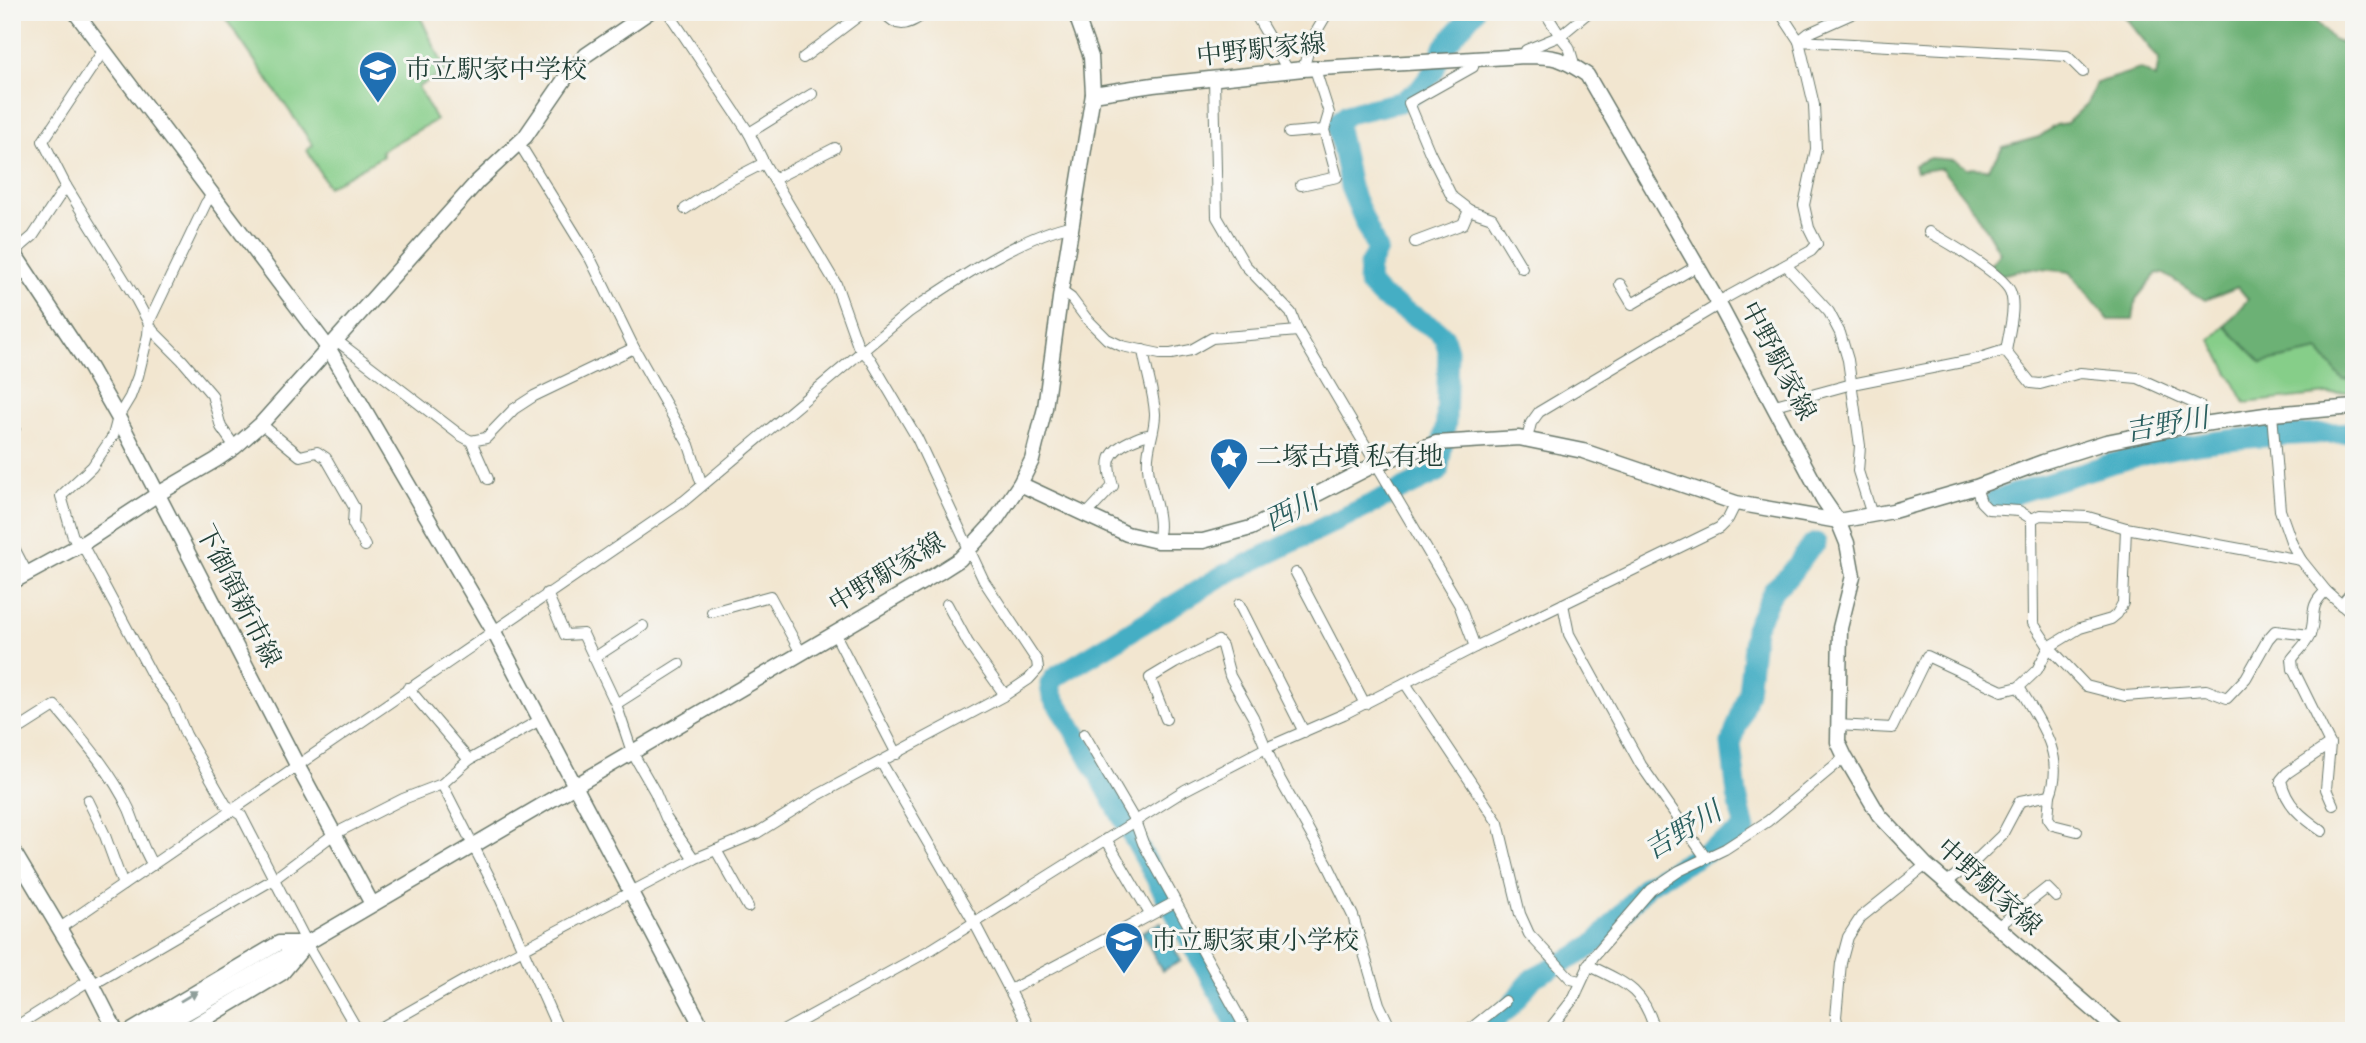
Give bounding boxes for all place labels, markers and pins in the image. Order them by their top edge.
school or university icon: 市立駅家中学校 [357,49,399,104]
place label: 市立駅家中学校 [405,54,587,86]
place icon: 二塚古墳 私有地 [1208,436,1250,491]
place label: 二塚古墳 私有地 [1256,441,1443,473]
school or university icon: 市立駅家東小学校 [1103,920,1145,975]
place label: 市立駅家東小学校 [1151,925,1359,957]

